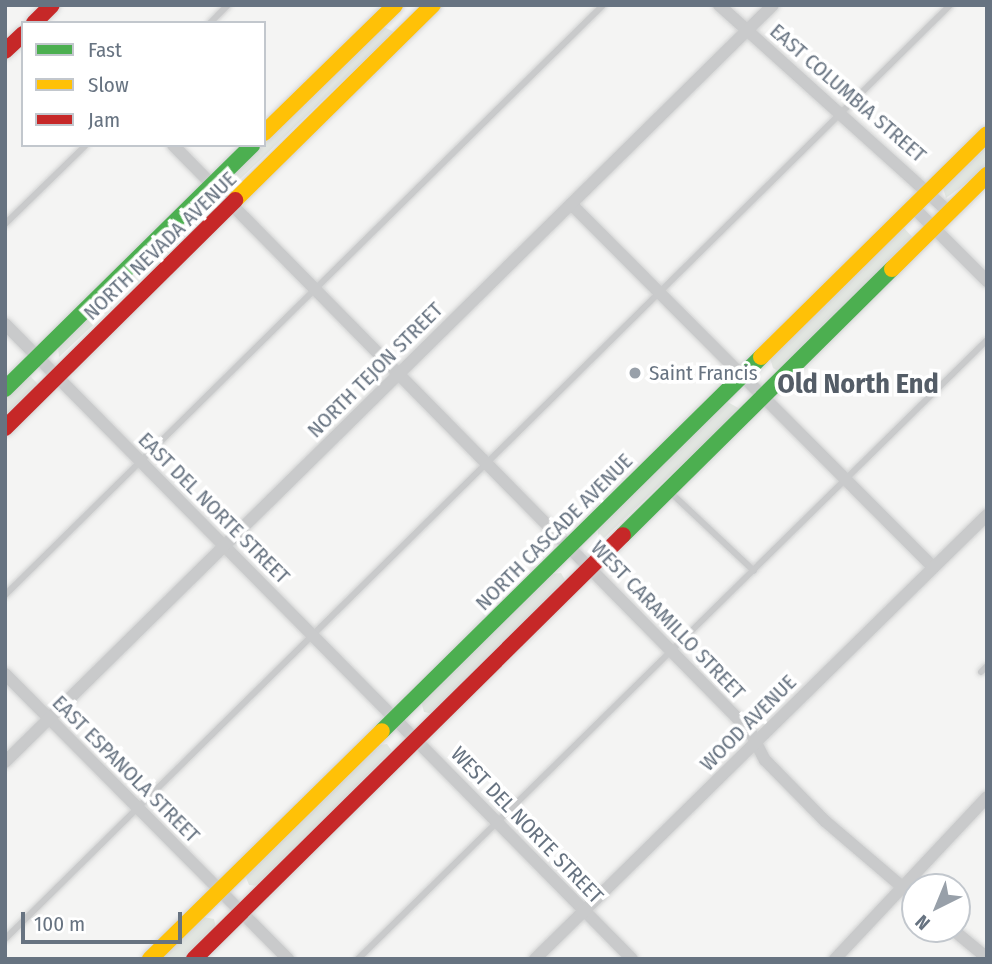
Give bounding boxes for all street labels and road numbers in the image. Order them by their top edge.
street label: EAST COLUMBIA STREET [765,18,931,168]
street label: NORTH NEVADA AVENUE [78,167,242,325]
street label: NORTH TEJON STREET [302,297,448,443]
street label: EAST DEL NORTE STREET [133,427,295,589]
street label: NORTH CASCADE AVENUE [470,448,638,616]
street label: WEST CARAMILLO STREET [586,535,750,705]
street label: WOOD AVENUE [695,670,801,776]
street label: EAST ESPANOLA STREET [47,690,205,848]
street label: WEST DEL NORTE STREET [446,741,608,909]

